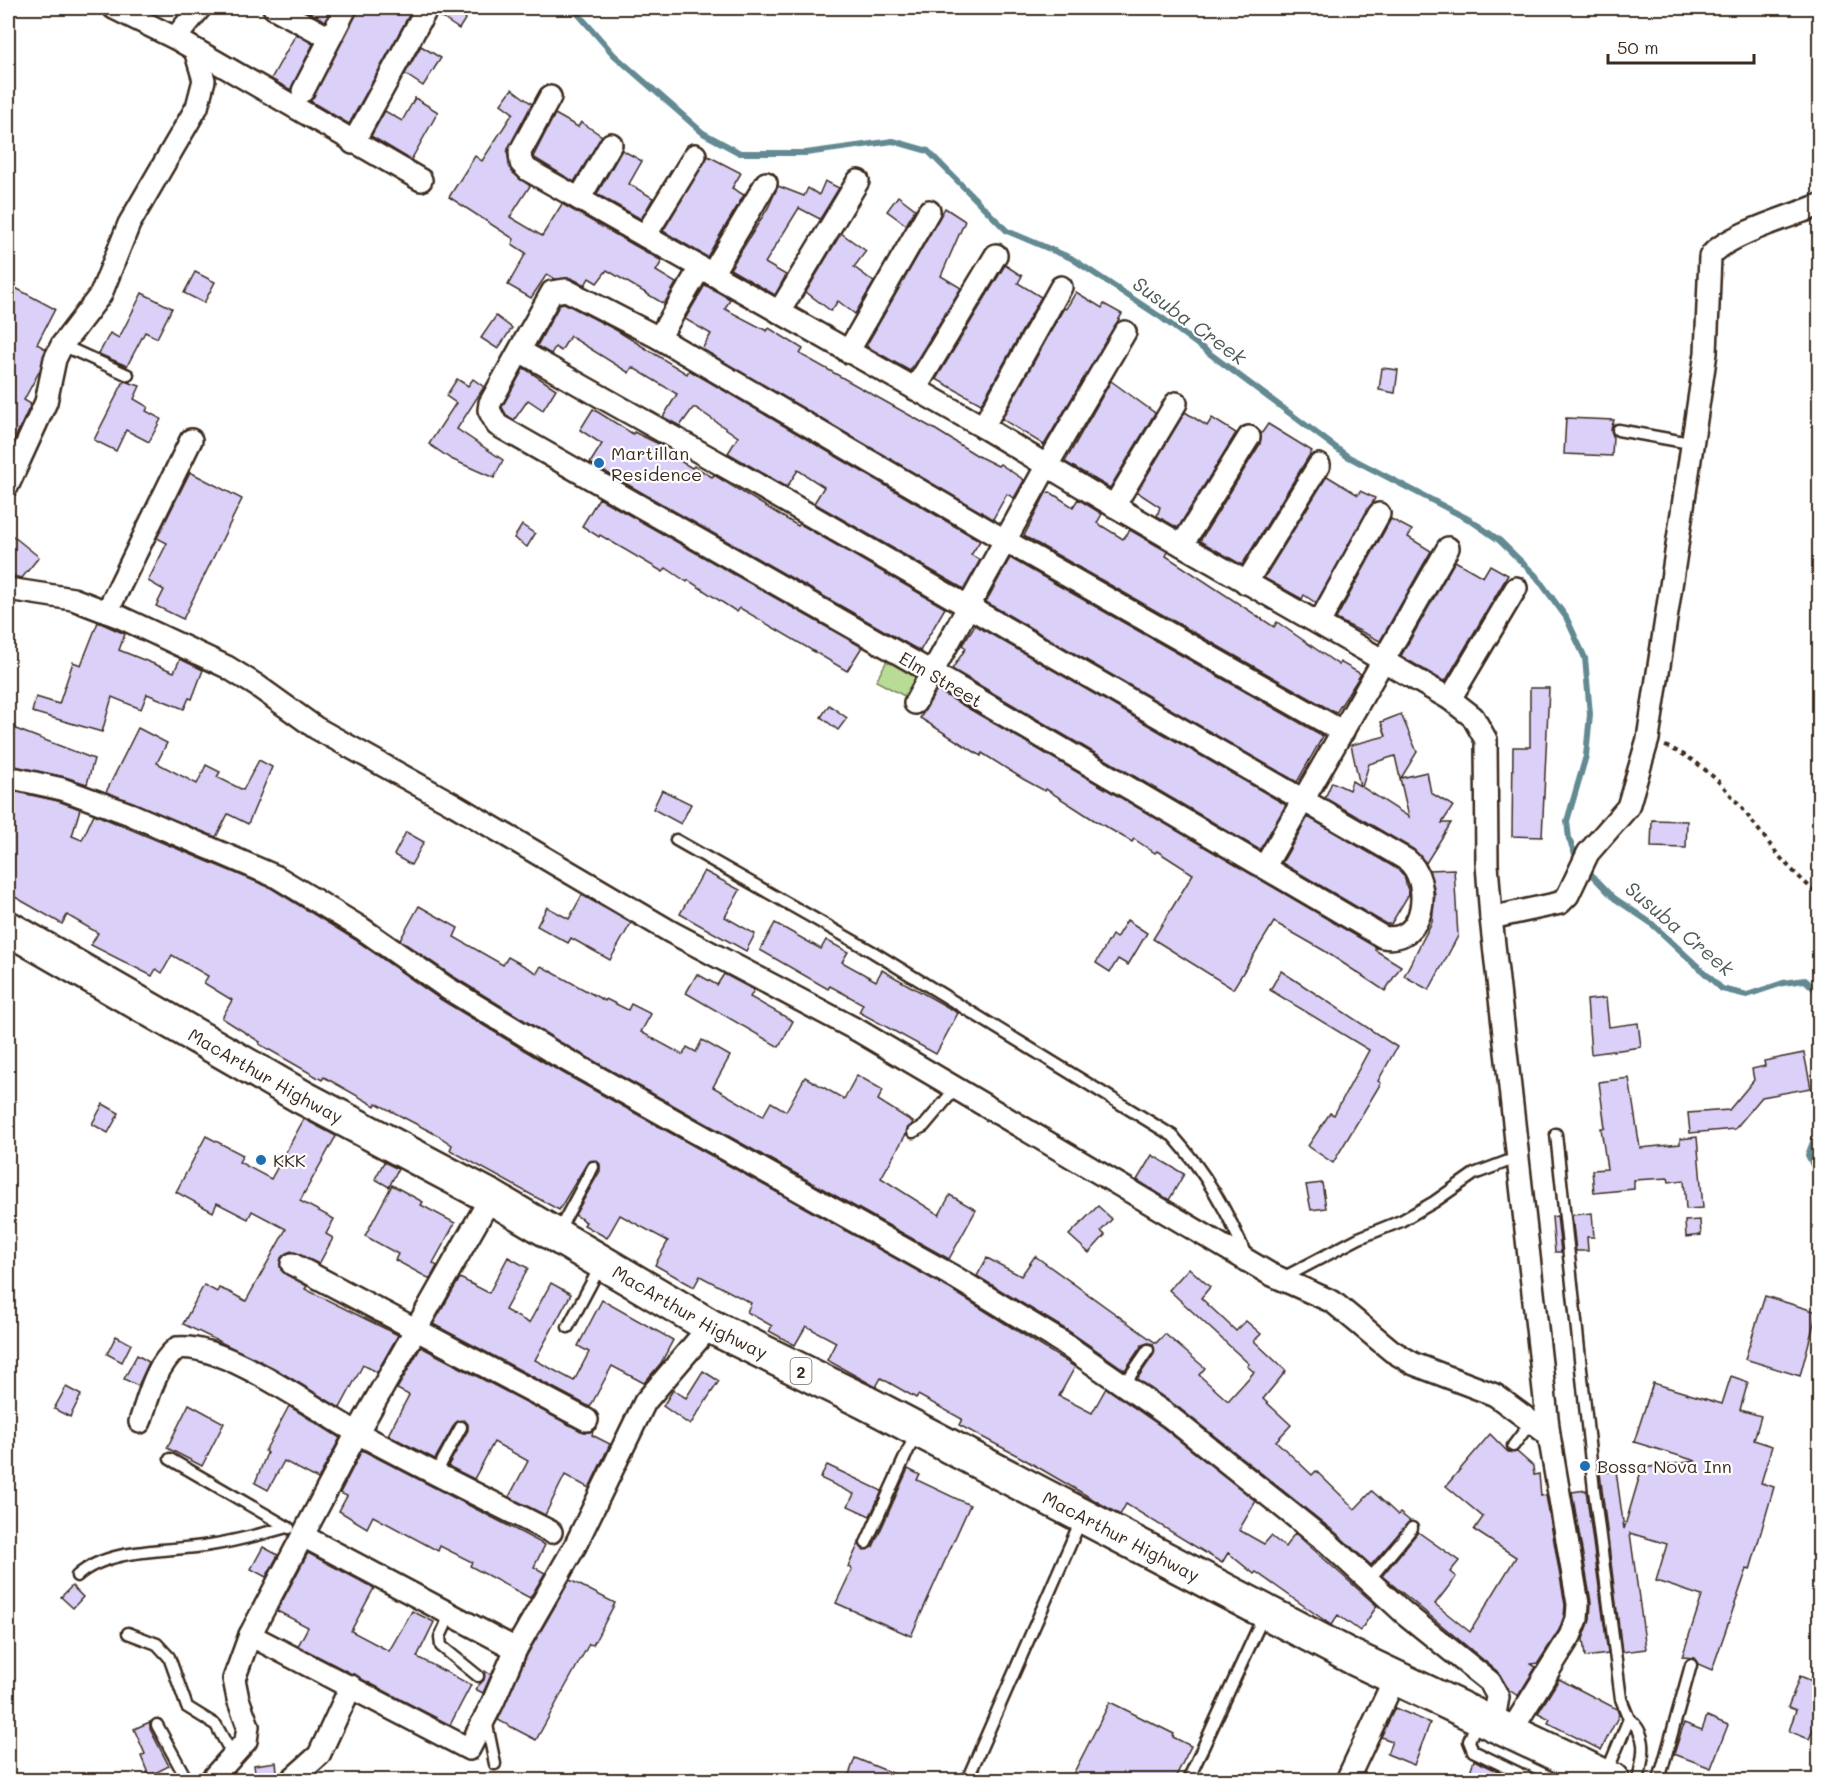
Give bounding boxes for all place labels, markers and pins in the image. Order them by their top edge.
place label: Martillan Residence [611,441,702,486]
marker: Martillan Residence [592,456,606,470]
place label: KKK [273,1148,306,1172]
marker: KKK [254,1153,268,1167]
place label: Bossa Nova Inn [1597,1454,1732,1478]
marker: Bossa Nova Inn [1578,1459,1592,1473]

